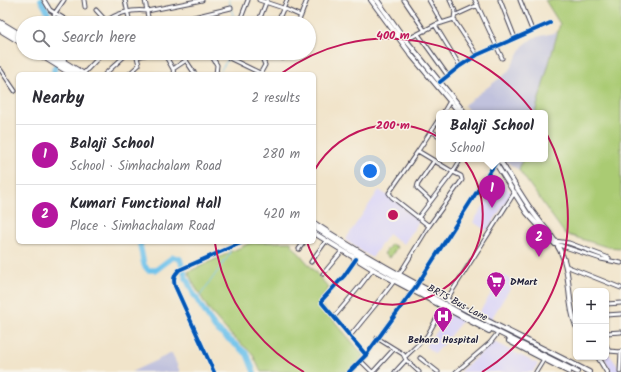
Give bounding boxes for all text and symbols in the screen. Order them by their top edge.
search box [16,16,316,60]
text: Search here [62,26,136,50]
text: 400 m [376,26,410,45]
icon: search [30,27,52,49]
text: Nearby [32,85,84,112]
text: 2 results [252,88,300,109]
popup [436,110,548,162]
text: Balaji School [450,114,534,138]
text: 200 m [376,116,410,135]
text: Balaji School [70,132,154,156]
text: School [450,138,485,159]
text: 1 [43,144,47,165]
text: 280 m [263,144,300,165]
text: School · Simhachalam Road [70,156,221,177]
your location [360,161,380,181]
pin: 1 [479,175,505,208]
text: Kumari Functional Hall [70,192,221,216]
text: 2 [41,204,49,225]
text: 420 m [263,204,300,225]
centre of rings [386,208,400,222]
text: Place · Simhachalam Road [70,216,215,237]
pin: 2 [526,224,552,257]
supermarket icon: DMart [485,270,507,298]
place label: DMart [510,274,538,290]
street label: BRTS Bus Lane [424,280,491,326]
map controls [573,288,609,360]
button: + [573,288,609,324]
hospital icon: Behara Hospital [432,305,454,333]
button: − [573,324,609,360]
place label: Behara Hospital [408,332,479,348]

